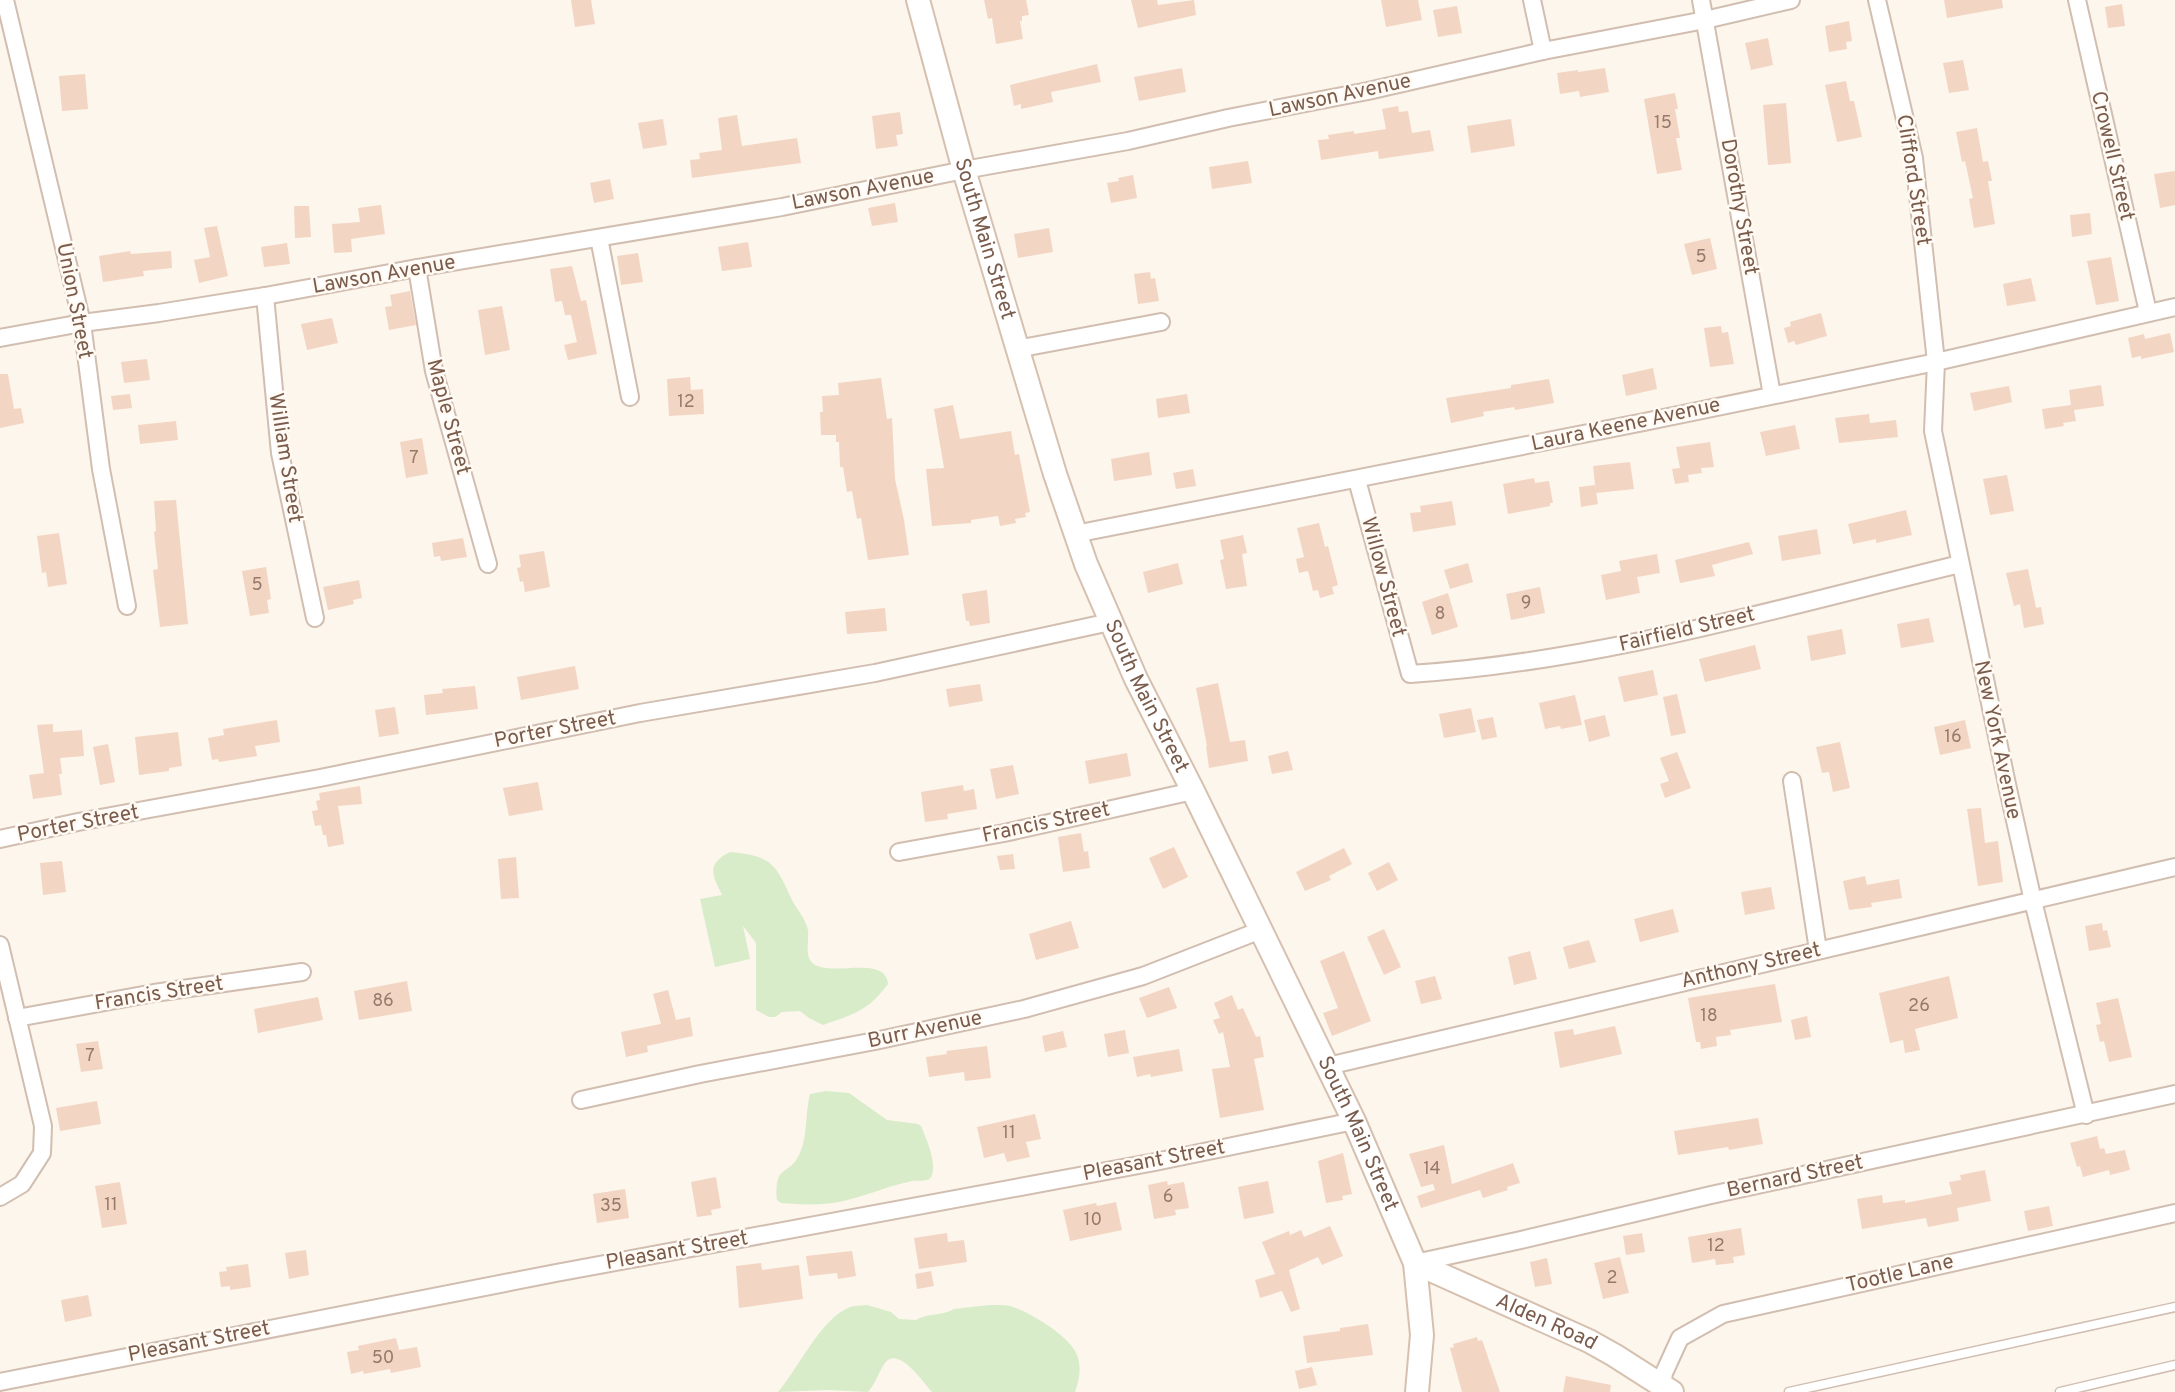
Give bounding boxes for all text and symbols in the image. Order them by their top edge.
street label: Lawson Avenue [1266,68,1414,124]
street label: Crowell Street [2084,88,2140,224]
house number: 15 [1654,112,1672,135]
street label: Clifford Street [1889,113,1937,247]
street label: Dorothy Street [1714,137,1764,277]
street label: South Main Street [948,155,1022,323]
street label: Lawson Avenue [789,163,937,217]
street label: Union Street [50,241,98,361]
house number: 5 [1695,246,1707,269]
street label: Lawson Avenue [310,249,458,301]
street label: Maple Street [420,356,476,478]
street label: William Street [261,391,309,525]
house number: 12 [677,391,695,414]
street label: Laura Keene Avenue [1529,392,1723,458]
house number: 7 [409,447,419,470]
street label: Willow Street [1354,514,1412,640]
house number: 5 [251,574,263,597]
house number: 9 [1521,592,1531,615]
street label: Fairfield Street [1616,601,1758,659]
house number: 8 [1435,603,1446,626]
street label: South Main Street [1098,615,1195,777]
street label: New York Avenue [1967,658,2027,822]
street label: Porter Street [492,705,618,755]
house number: 16 [1944,726,1962,749]
street label: Francis Street [980,796,1112,850]
street label: Porter Street [15,799,141,849]
street label: Anthony Street [1678,937,1824,995]
street label: Francis Street [93,971,225,1017]
house number: 86 [372,990,394,1013]
house number: 26 [1908,995,1930,1018]
street label: Burr Avenue [865,1005,985,1055]
house number: 18 [1700,1005,1718,1028]
house number: 7 [85,1045,95,1068]
street label: South Main Street [1311,1052,1405,1215]
house number: 11 [1002,1122,1016,1145]
street label: Pleasant Street [1081,1134,1227,1188]
street label: Bernard Street [1724,1149,1866,1205]
house number: 14 [1423,1158,1441,1181]
house number: 6 [1163,1186,1173,1209]
house number: 11 [104,1194,118,1217]
house number: 35 [600,1195,622,1218]
house number: 10 [1084,1209,1102,1232]
street label: Pleasant Street [604,1225,750,1277]
house number: 12 [1707,1235,1725,1258]
street label: Tootle Lane [1844,1249,1956,1299]
house number: 2 [1606,1267,1618,1290]
street label: Alden Road [1491,1287,1602,1356]
street label: Pleasant Street [126,1315,272,1369]
house number: 50 [372,1347,394,1370]

